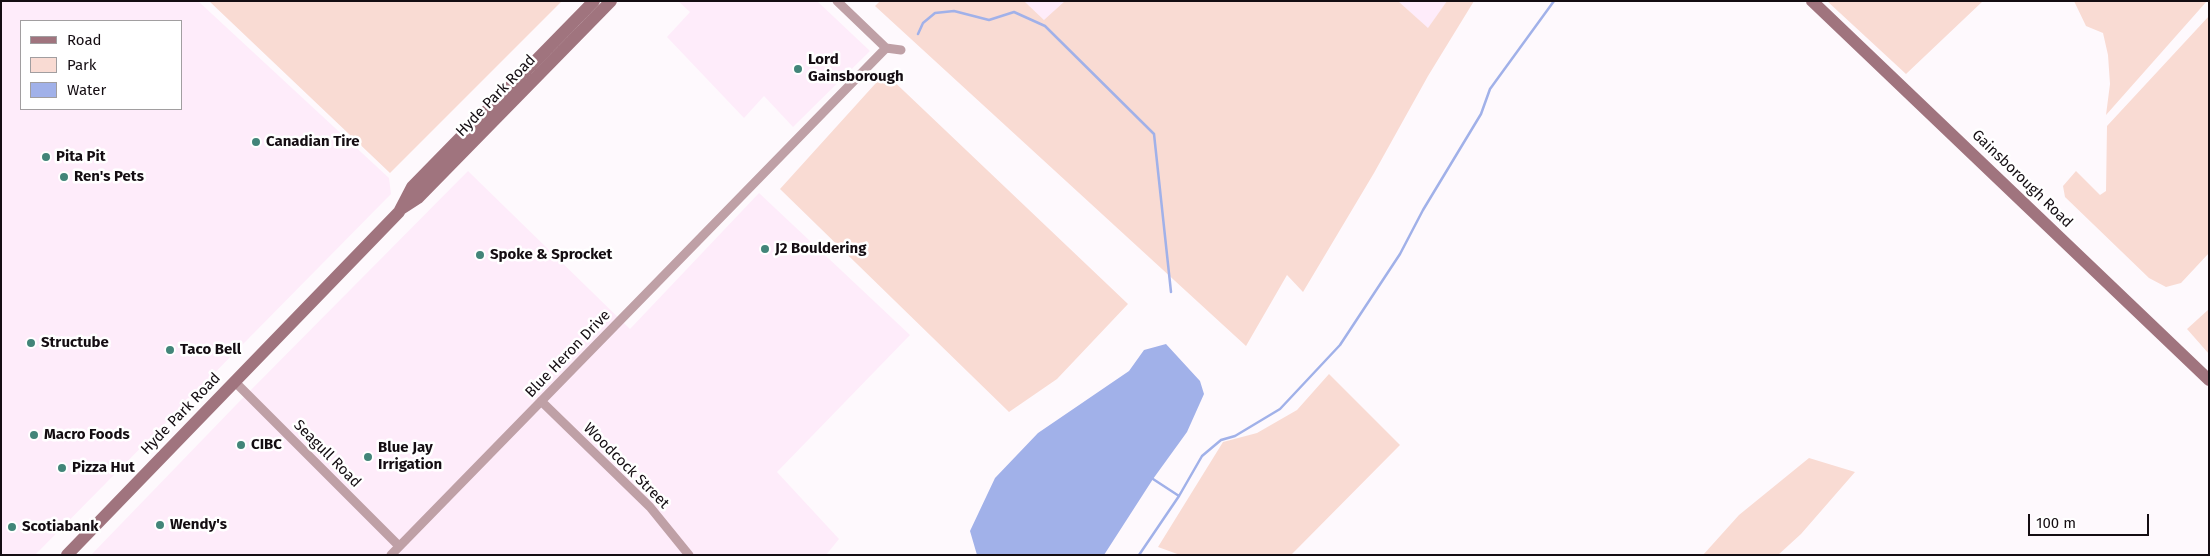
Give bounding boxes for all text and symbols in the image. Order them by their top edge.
legend [20,20,182,110]
text: Road [67,31,102,49]
street label: Hyde Park Road [452,51,540,141]
place label: Lord Gainsborough [808,51,904,86]
text: Park [67,56,97,74]
marker: Lord Gainsborough [792,63,804,75]
text: Water [67,81,106,99]
street label: Gainsborough Road [1968,126,2076,232]
place label: Canadian Tire [266,133,359,151]
marker: Canadian Tire [250,136,262,148]
place label: Pita Pit [56,148,106,166]
marker: Pita Pit [40,151,52,163]
place label: Ren's Pets [74,168,144,186]
marker: Ren's Pets [58,171,70,183]
place label: J2 Bouldering [775,240,866,258]
marker: J2 Bouldering [759,243,771,255]
place label: Spoke & Sprocket [490,246,612,264]
marker: Spoke & Sprocket [474,249,486,261]
street label: Blue Heron Drive [522,306,614,402]
place label: Structube [41,334,109,352]
marker: Structube [25,337,37,349]
place label: Taco Bell [180,341,241,359]
marker: Taco Bell [164,344,176,356]
street label: Hyde Park Road [137,369,225,459]
street label: Seagull Road [290,417,364,491]
street label: Woodcock Street [579,419,673,513]
place label: Macro Foods [44,426,130,444]
marker: Macro Foods [28,429,40,441]
place label: CIBC [251,436,282,454]
marker: CIBC [235,439,247,451]
place label: Blue Jay Irrigation [378,439,442,474]
marker: Blue Jay Irrigation [362,451,374,463]
place label: Pizza Hut [72,459,135,477]
marker: Pizza Hut [56,462,68,474]
scale bar [2030,504,2151,536]
text: 100 m [2036,514,2076,532]
place label: Wendy's [170,516,227,534]
place label: Scotiabank [22,518,98,536]
marker: Wendy's [154,519,166,531]
marker: Scotiabank [6,521,18,533]

